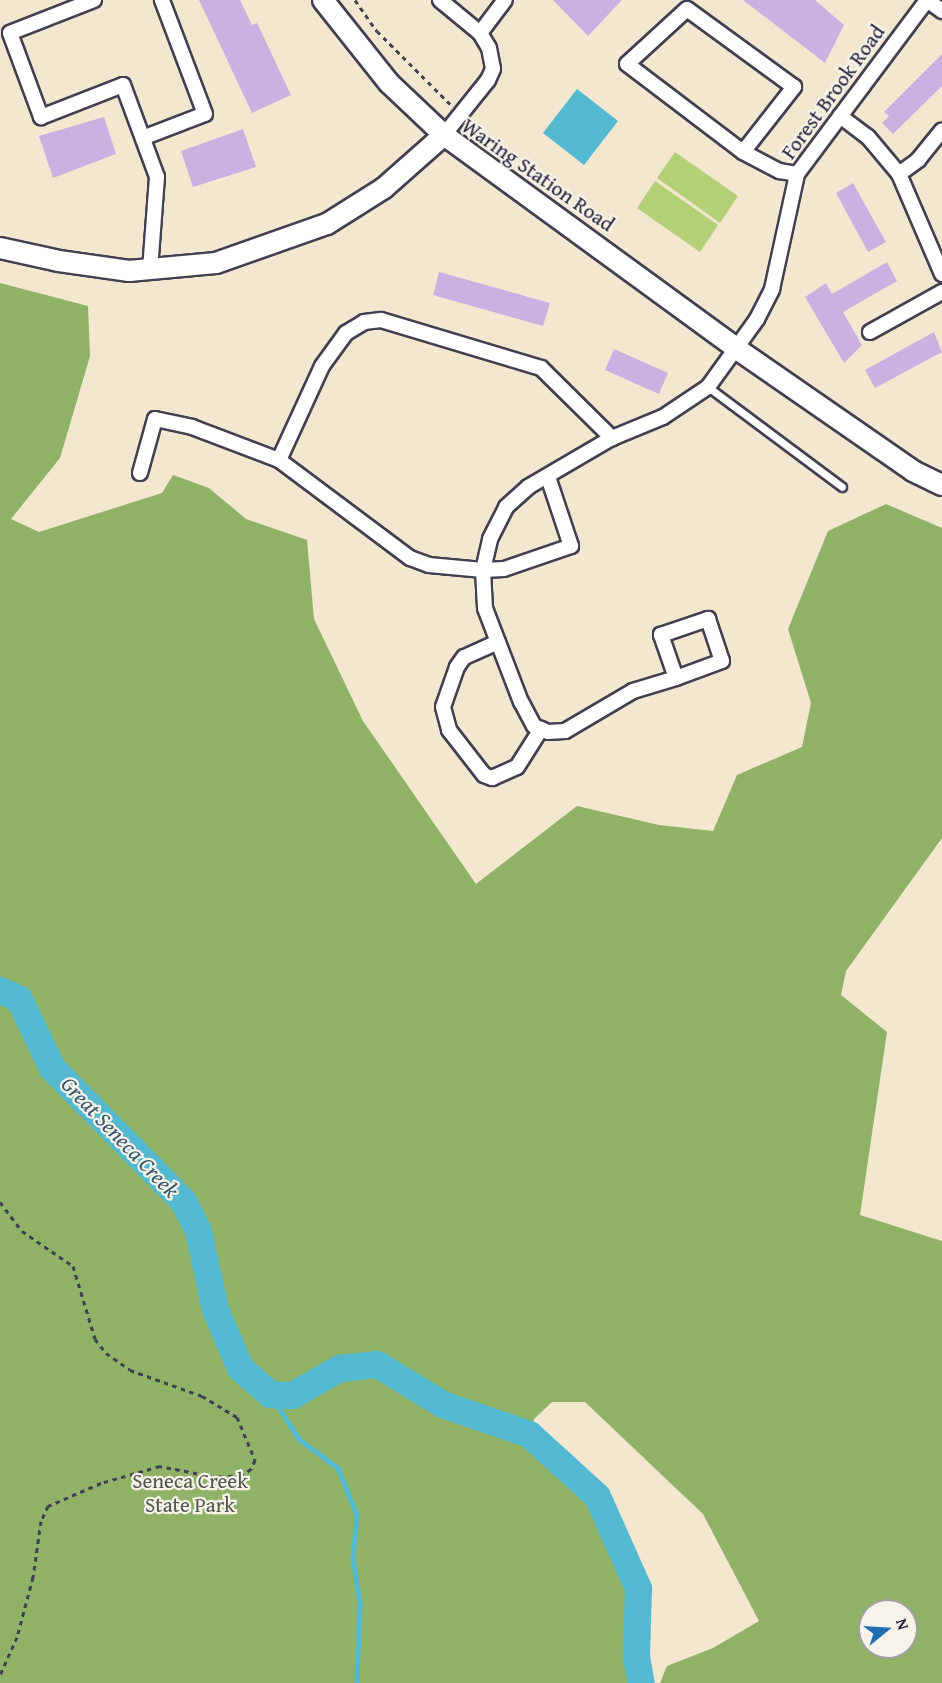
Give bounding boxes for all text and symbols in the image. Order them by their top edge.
street label: Forest Brook Road [776,20,890,164]
street label: Waring Station Road [457,113,619,237]
water label: Great Seneca Creek [56,1071,184,1203]
park label: Seneca Creek State Park [132,1468,248,1518]
north arrow [858,1599,918,1659]
text: N [890,1615,916,1633]

